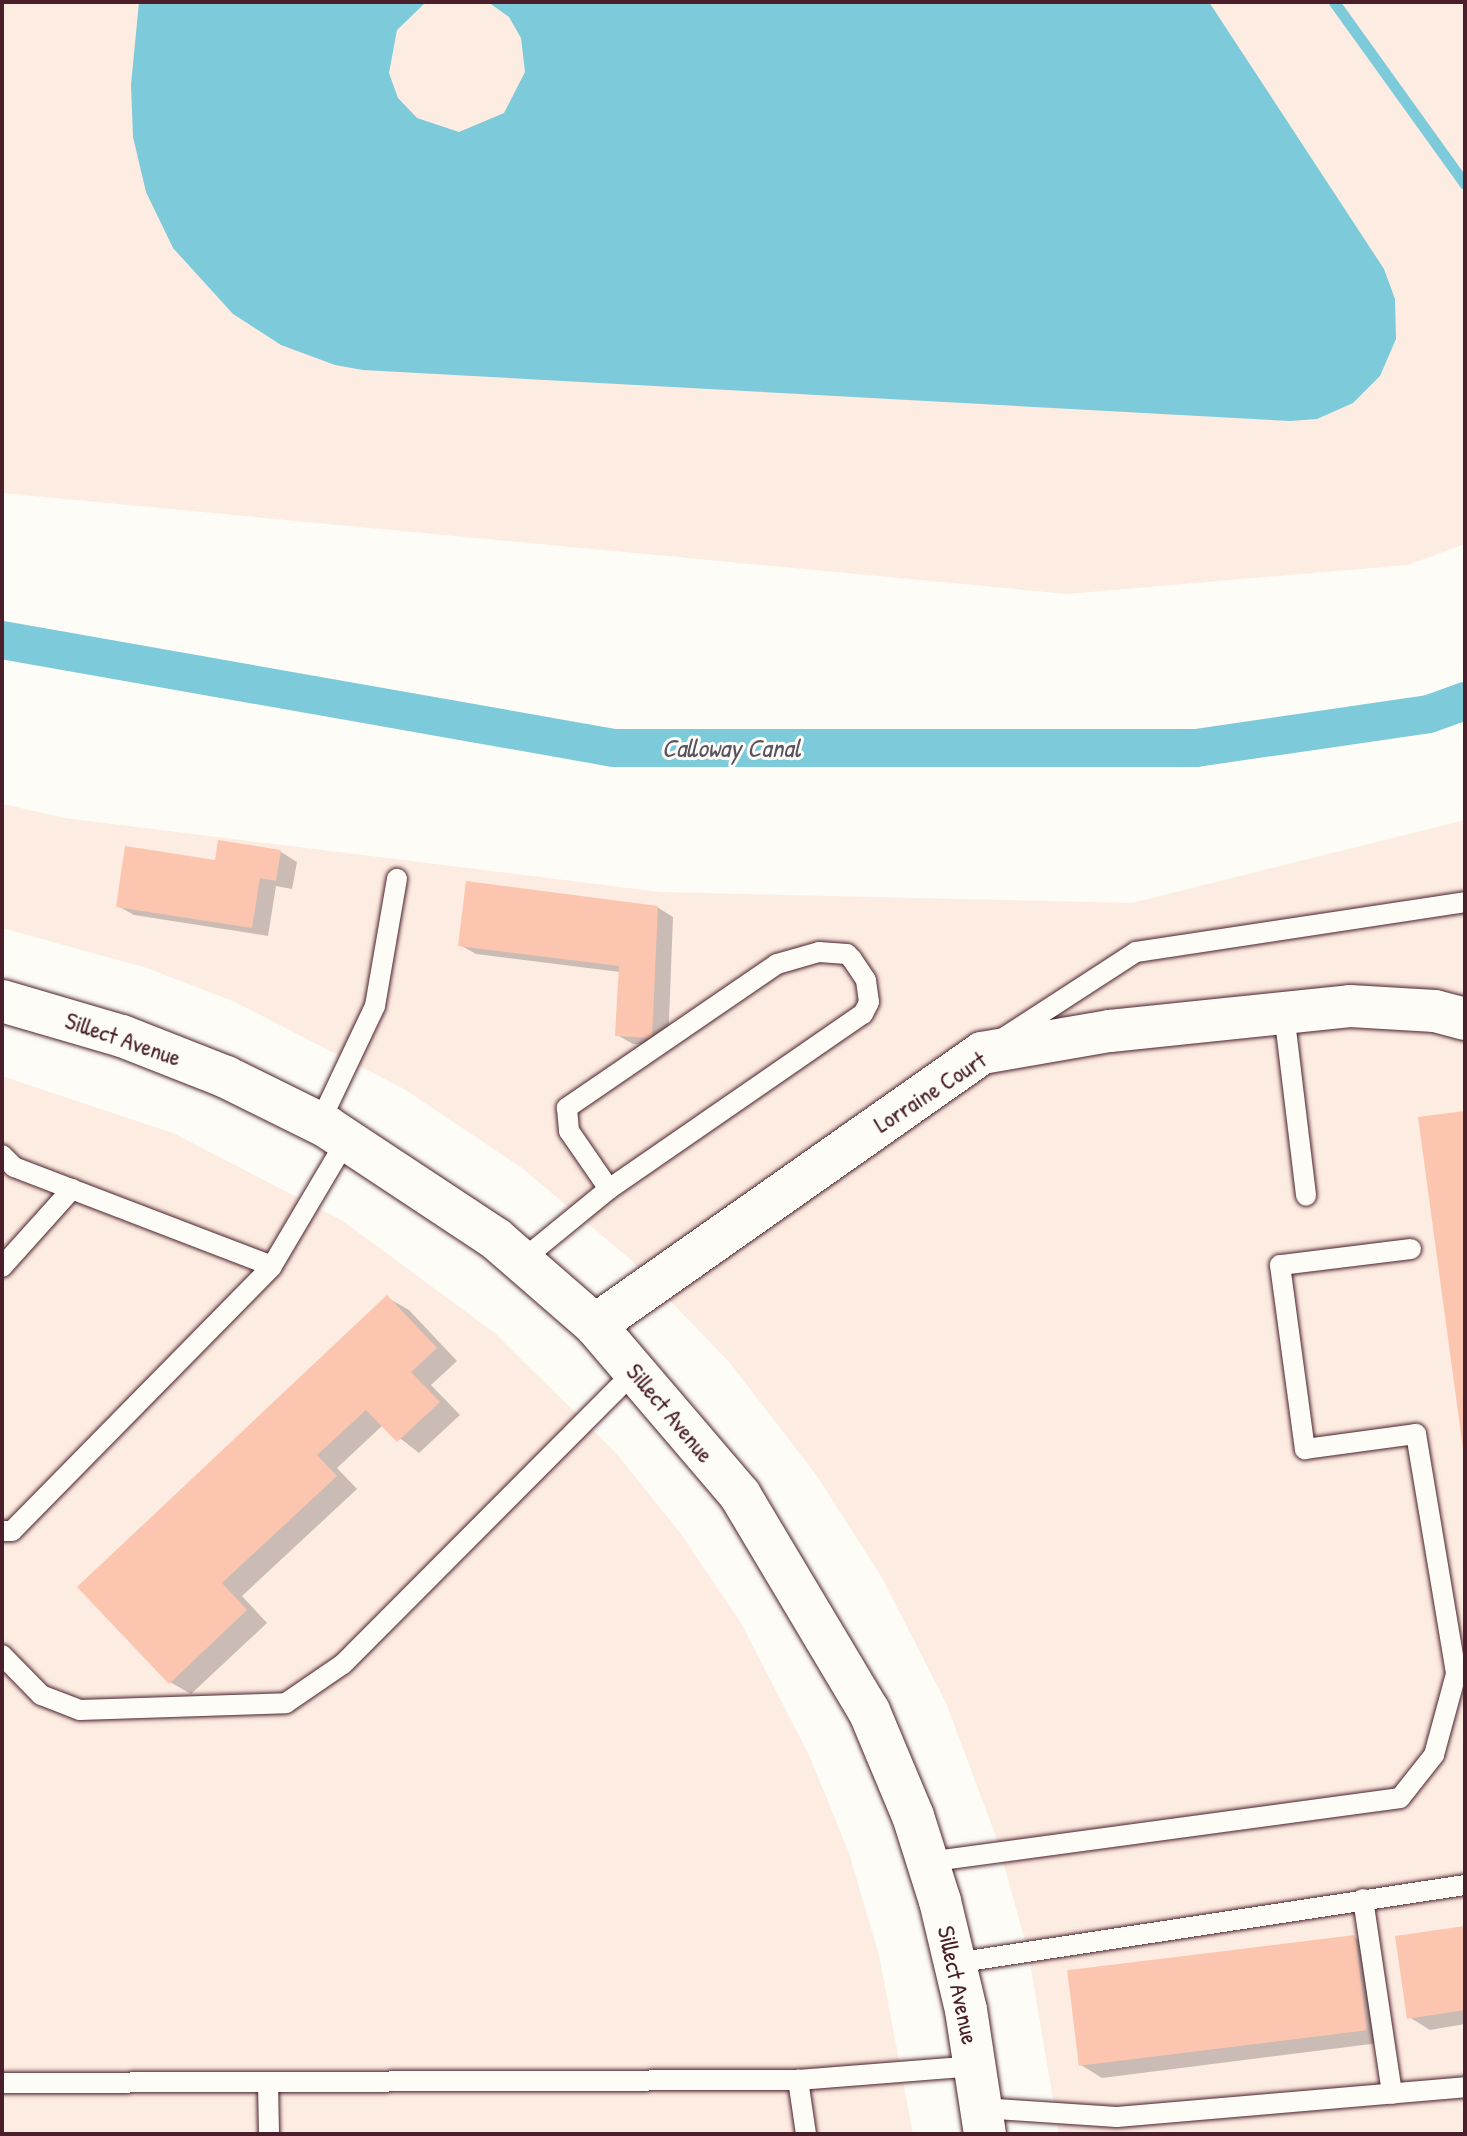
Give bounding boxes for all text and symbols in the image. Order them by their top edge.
water label: Calloway Canal [662,732,800,764]
street label: Sillect Avenue [61,1006,185,1072]
street label: Lorraine Court [869,1045,991,1139]
street label: Sillect Avenue [620,1358,720,1468]
street label: Sillect Avenue [931,1923,985,2047]

